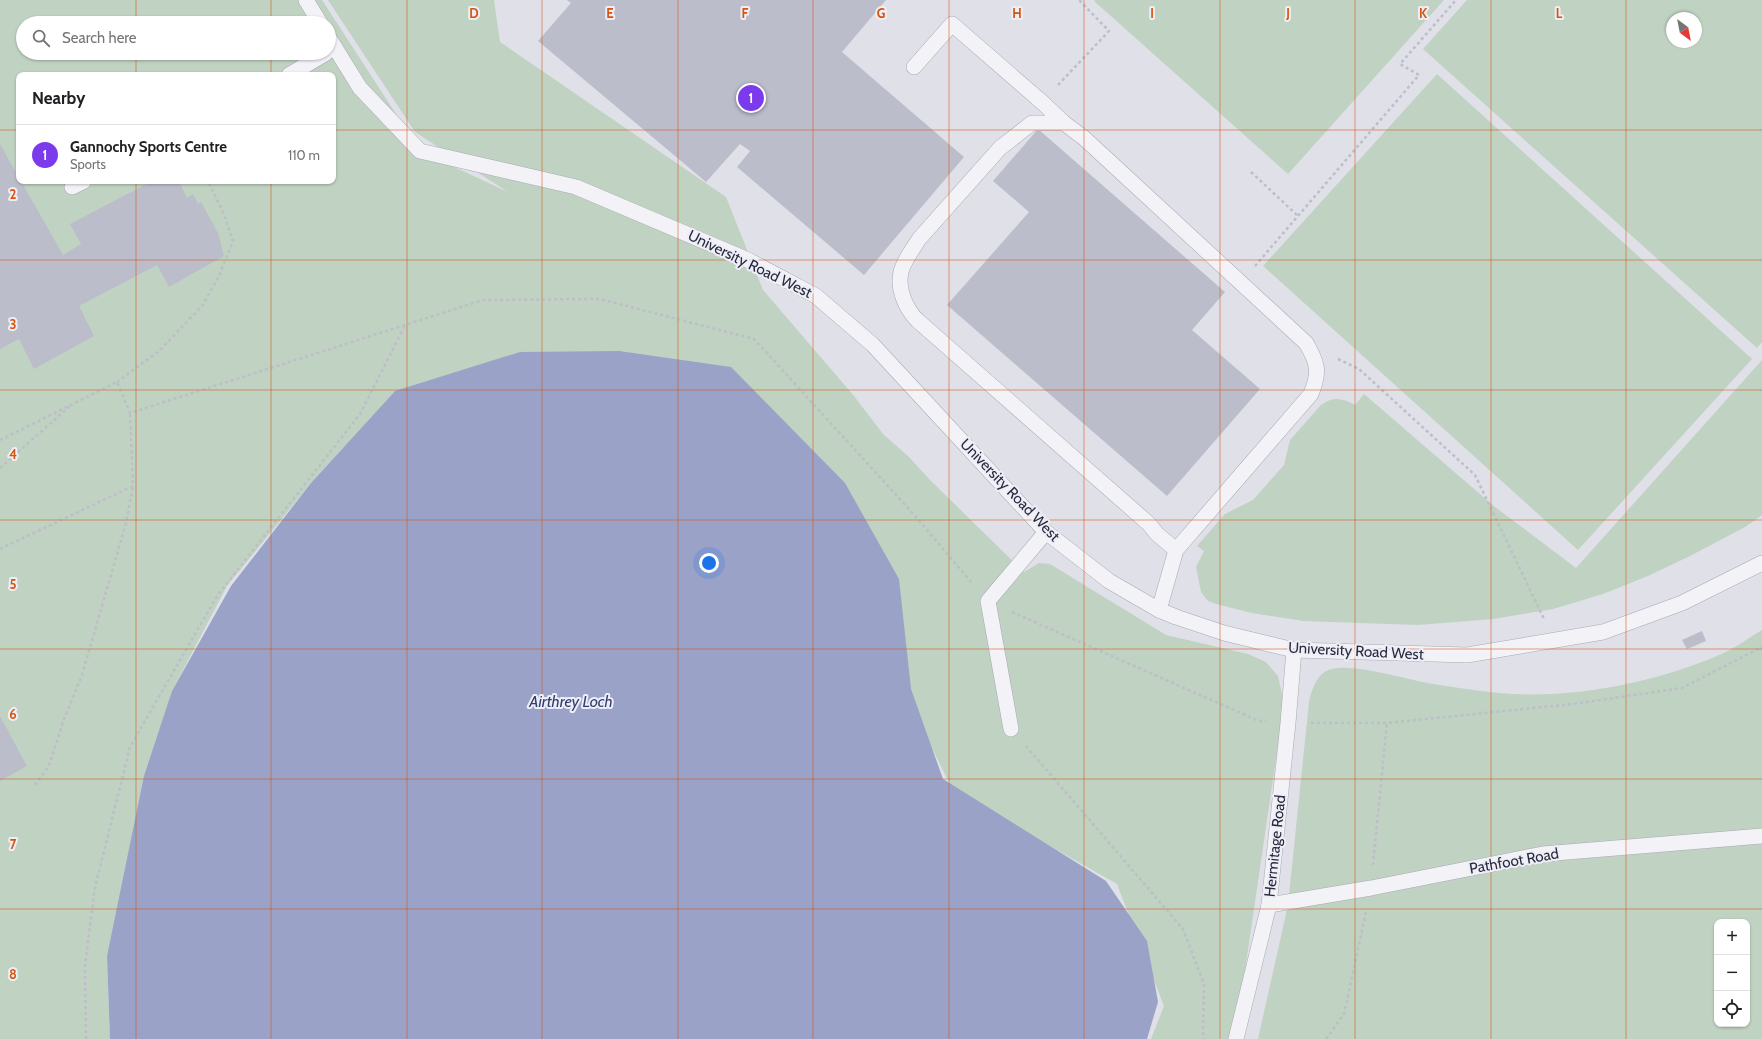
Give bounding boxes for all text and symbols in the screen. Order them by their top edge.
text: D [469,5,479,21]
text: E [606,5,614,21]
text: F [742,5,749,21]
text: G [877,5,886,21]
text: H [1012,5,1022,21]
text: I [1150,5,1154,21]
text: J [1285,5,1290,21]
text: K [1419,5,1428,21]
text: L [1556,5,1563,21]
north arrow [1666,12,1702,48]
search box [16,16,336,60]
icon: search [30,27,52,49]
text: Search here [62,29,137,47]
pin: 1 [738,83,764,113]
text: Nearby [32,88,85,108]
text: Gannochy Sports Centre [70,138,227,156]
text: 1 [43,147,47,163]
text: 110 m [288,147,320,163]
text: Sports [70,156,106,172]
text: 2 [10,186,17,202]
street label: University Road West [685,226,815,302]
text: 3 [9,316,17,332]
street label: University Road West [956,435,1064,545]
text: 4 [9,446,17,462]
your location [699,553,719,573]
text: 5 [10,576,17,592]
street label: University Road West [1288,638,1424,664]
water label: Airthrey Loch [528,692,613,711]
text: 6 [9,706,17,722]
street label: Hermitage Road [1261,794,1289,898]
text: 7 [10,836,17,852]
street label: Pathfoot Road [1468,844,1560,878]
map controls [1714,919,1750,1027]
button: + [1714,919,1750,955]
button: − [1714,955,1750,991]
text: 8 [9,966,17,982]
button: locate [1714,991,1750,1027]

